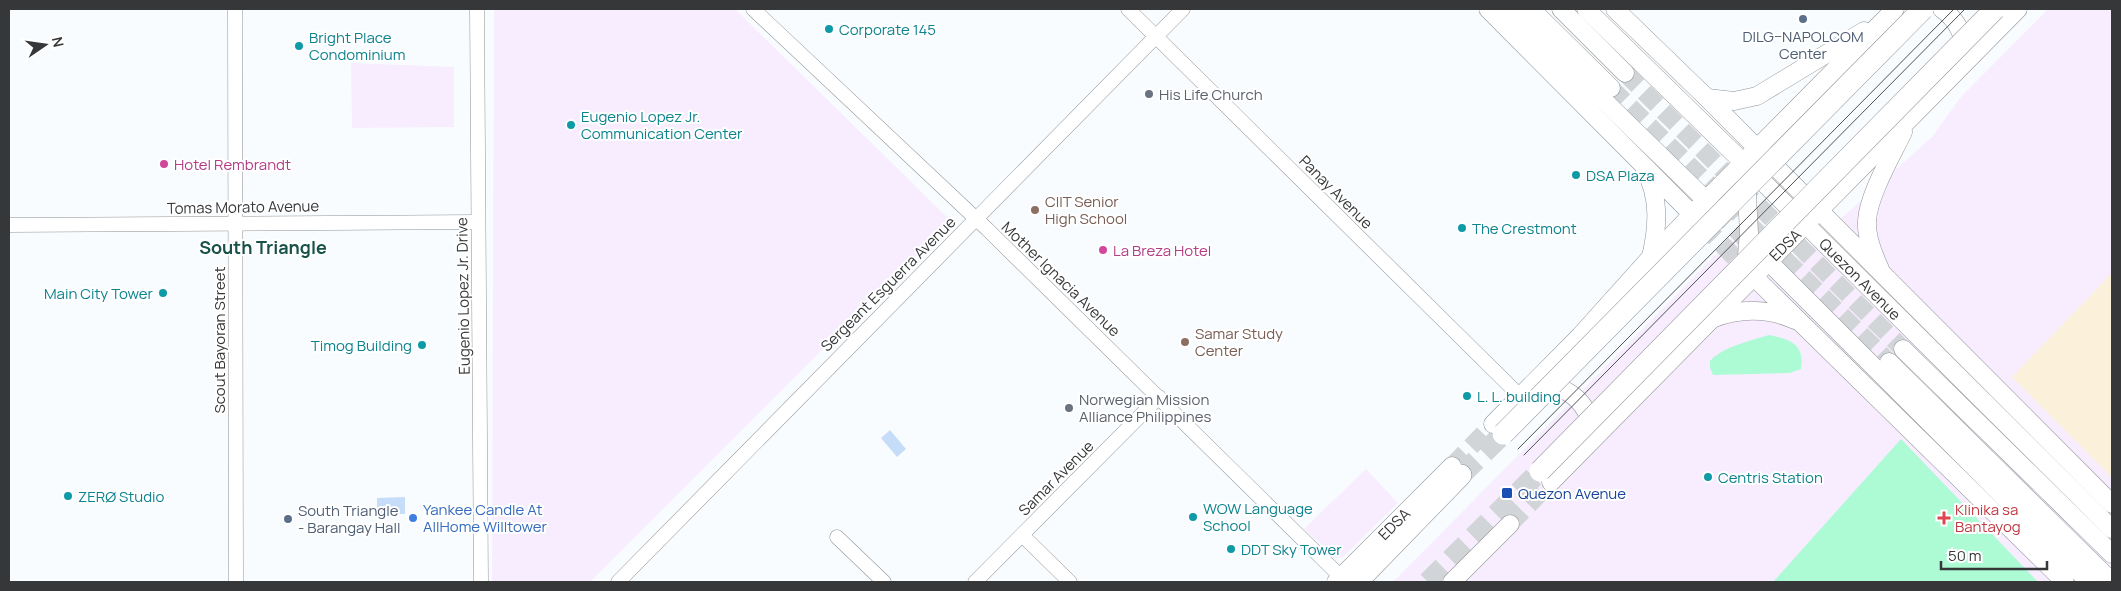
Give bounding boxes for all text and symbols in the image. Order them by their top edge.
marker: DILG–NAPOLCOM Center [1797,13,1809,25]
place label: Corporate 145 [839,19,936,40]
north arrow [20,20,70,70]
marker: Corporate 145 [823,23,835,35]
place label: DILG–NAPOLCOM Center [1742,26,1864,64]
place label: Bright Place Condominium [309,27,406,65]
text: N [48,35,69,49]
marker: Bright Place Condominium [293,40,305,52]
place label: His Life Church [1159,84,1263,105]
marker: His Life Church [1143,88,1155,100]
place label: Eugenio Lopez Jr. Communication Center [581,106,743,144]
marker: Eugenio Lopez Jr. Communication Center [565,119,577,131]
street label: Panay Avenue [1295,151,1378,234]
place label: Hotel Rembrandt [174,154,291,175]
marker: Hotel Rembrandt [158,158,170,170]
place label: DSA Plaza [1586,165,1655,186]
marker: DSA Plaza [1570,169,1582,181]
place label: CIIT Senior High School [1045,191,1127,229]
street label: Tomas Morato Avenue [167,195,320,219]
marker: CIIT Senior High School [1029,204,1041,216]
street label: Sergeant Esguerra Avenue [816,212,960,356]
street label: Eugenio Lopez Jr. Drive [451,217,475,375]
street label: Mother Ignacia Avenue [997,217,1125,341]
place label: The Crestmont [1472,218,1577,239]
marker: The Crestmont [1456,222,1468,234]
street label: EDSA [1764,224,1806,266]
street label: Quezon Avenue [1814,233,1906,325]
district label: South Triangle [199,235,327,259]
place label: La Breza Hotel [1113,240,1211,261]
marker: La Breza Hotel [1097,244,1109,256]
street label: Scout Bayoran Street [209,266,230,414]
place label: Main City Tower [44,283,154,304]
marker: Main City Tower [157,287,169,299]
place label: Samar Study Center [1195,323,1283,361]
place label: Timog Building [311,335,412,356]
marker: Samar Study Center [1179,336,1191,348]
marker: Timog Building [416,339,428,351]
place label: L. L. building [1477,386,1561,407]
place label: Norwegian Mission Alliance Philippines [1079,389,1211,427]
marker: L. L. building [1461,390,1473,402]
marker: Norwegian Mission Alliance Philippines [1063,402,1075,414]
street label: Samar Avenue [1014,436,1098,520]
place label: Centris Station [1718,467,1823,488]
marker: Centris Station [1702,471,1714,483]
place label: Quezon Avenue [1518,483,1626,504]
place label: ZERØ Studio [78,486,165,507]
marker: Quezon Avenue [1500,486,1514,500]
marker: ZERØ Studio [62,490,74,502]
place label: WOW Language School [1203,498,1313,536]
place label: Yankee Candle At AllHome Willtower [423,499,548,537]
place label: Klinika sa Bantayog [1955,499,2021,537]
place label: South Triangle - Barangay Hall [298,500,400,538]
street label: EDSA [1373,503,1415,545]
marker: WOW Language School [1187,511,1199,523]
marker: Klinika sa Bantayog [1937,511,1951,525]
marker: Yankee Candle At AllHome Willtower [407,512,419,524]
marker: South Triangle - Barangay Hall [282,513,294,525]
scale bar [1941,538,2047,570]
place label: DDT Sky Tower [1241,539,1342,560]
marker: DDT Sky Tower [1225,543,1237,555]
text: 50 m [1948,545,1982,566]

